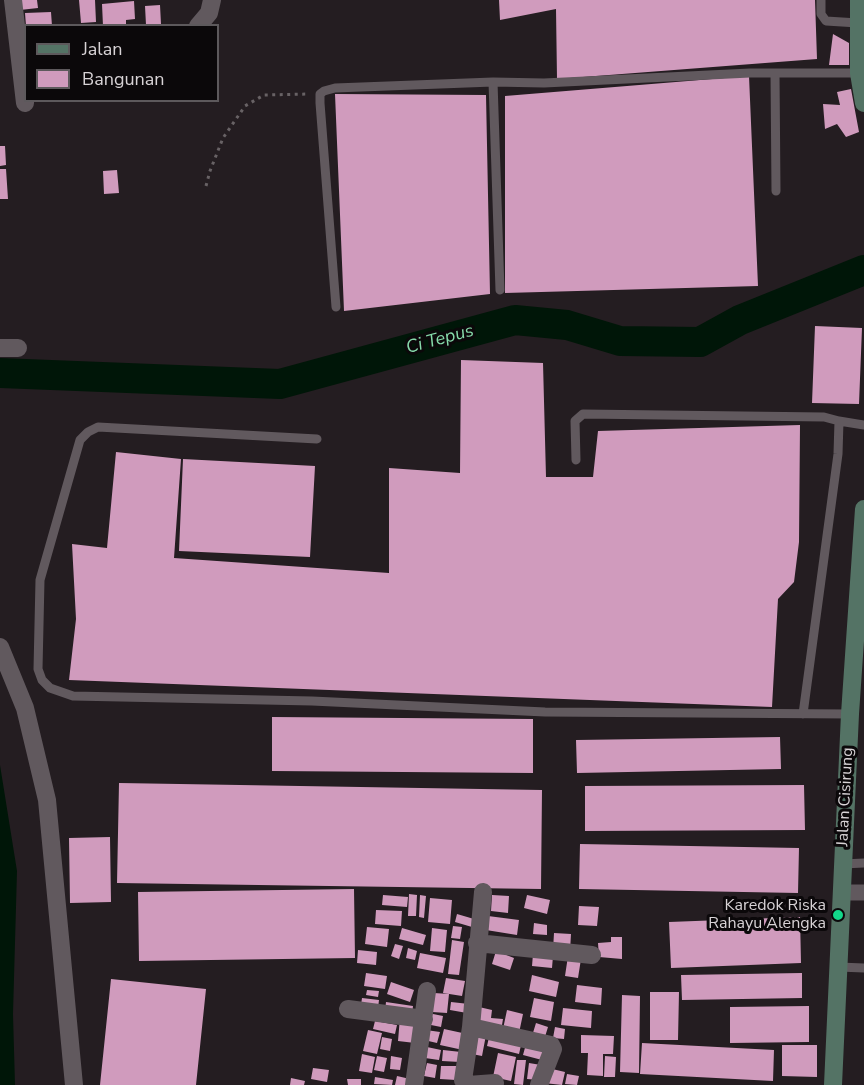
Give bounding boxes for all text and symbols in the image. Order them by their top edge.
legend [24,24,219,102]
text: Jalan [82,37,122,61]
text: Bangunan [82,67,165,91]
water label: Ci Tepus [404,321,476,359]
street label: Jalan Cisirung [834,747,858,847]
place label: Karedok Riska Rahayu Alengka [708,896,826,934]
marker: Karedok Riska Rahayu Alengka [831,908,845,922]

